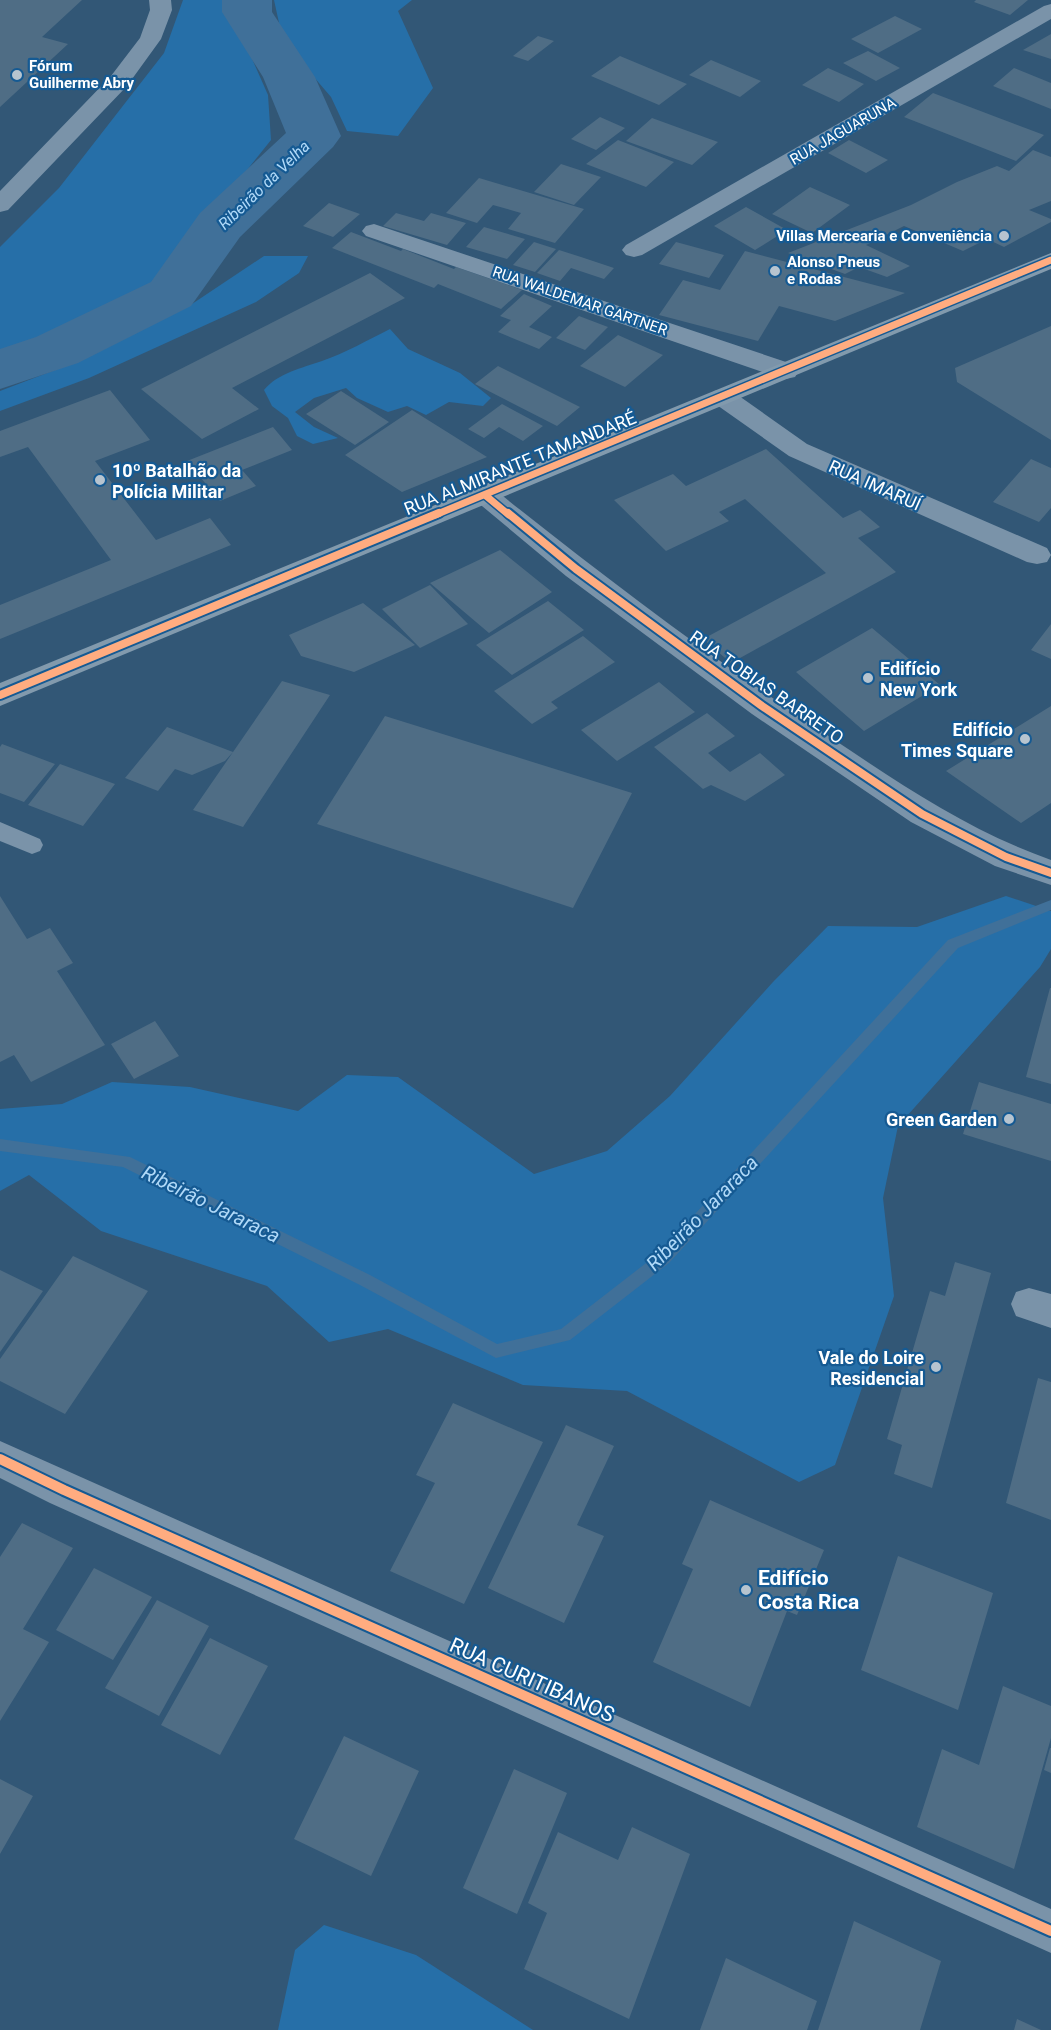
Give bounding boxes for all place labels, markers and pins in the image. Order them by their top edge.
place label: Fórum Guilherme Abry [29,57,135,92]
marker: Fórum Guilherme Abry [10,68,24,82]
place label: Villas Mercearia e Conveniência [776,227,992,245]
marker: Villas Mercearia e Conveniência [997,229,1011,243]
place label: Alonso Pneus e Rodas [787,253,880,288]
marker: Alonso Pneus e Rodas [768,264,782,278]
place label: 10º Batalhão da Polícia Militar [112,460,241,502]
marker: 10º Batalhão da Polícia Militar [93,473,107,487]
place label: Edifício New York [880,658,957,700]
marker: Edifício New York [861,671,875,685]
place label: Edifício Times Square [901,719,1013,761]
marker: Edifício Times Square [1018,732,1032,746]
place label: Green Garden [886,1109,997,1130]
marker: Green Garden [1002,1112,1016,1126]
place label: Vale do Loire Residencial [818,1347,924,1389]
marker: Vale do Loire Residencial [929,1360,943,1374]
place label: Edifício Costa Rica [758,1566,859,1614]
marker: Edifício Costa Rica [739,1583,753,1597]

